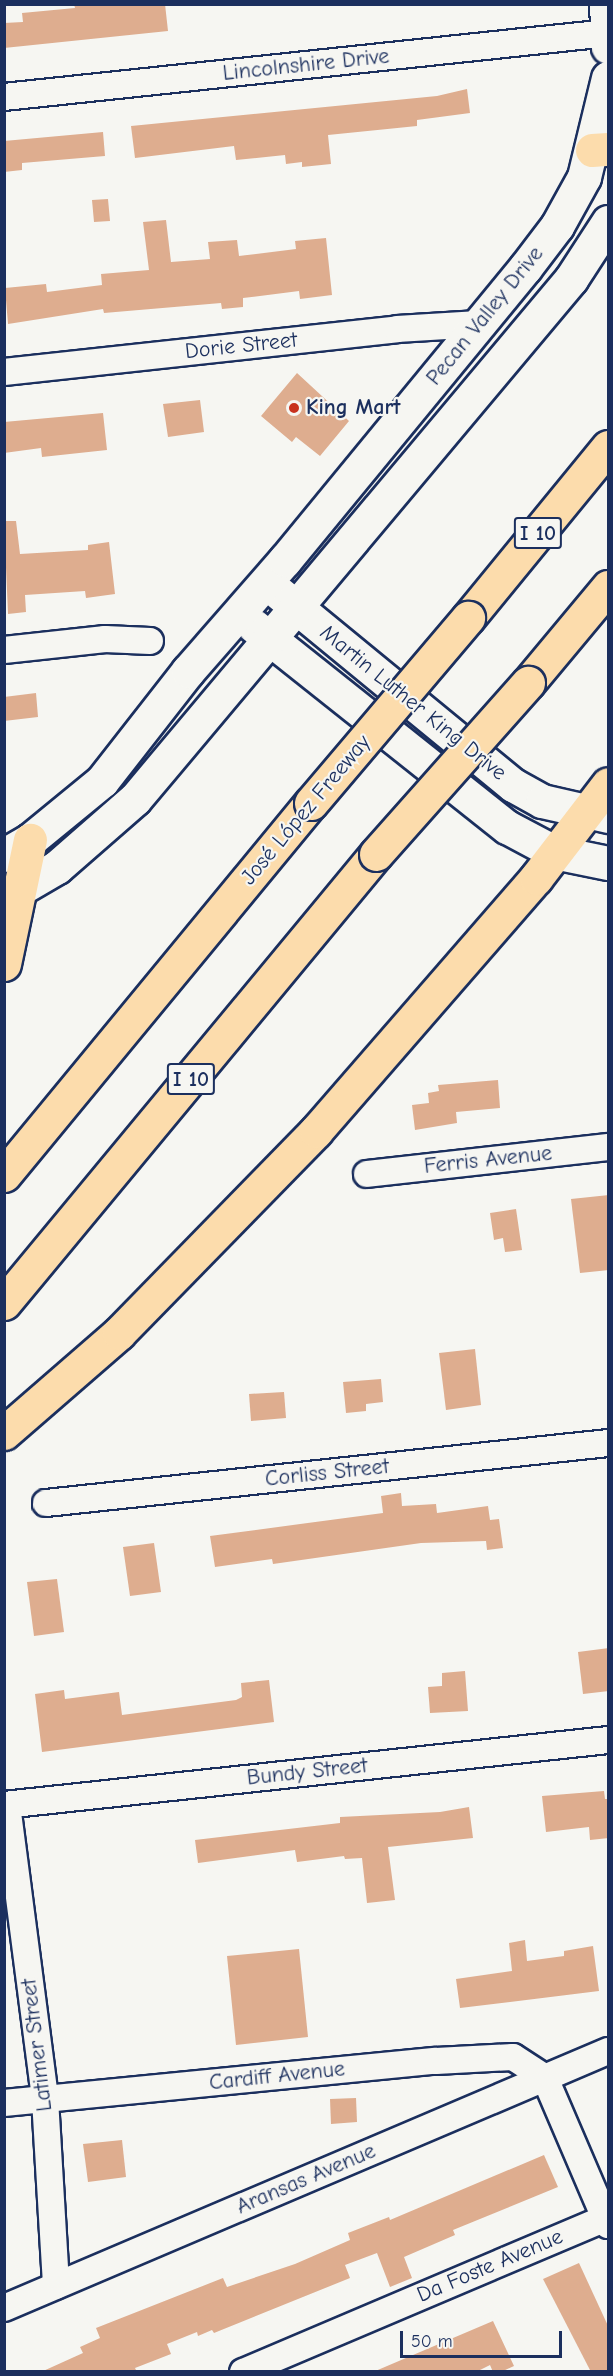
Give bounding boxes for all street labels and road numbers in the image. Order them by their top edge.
street label: Lincolnshire Drive [221,43,391,87]
street label: Pecan Valley Drive [421,241,549,391]
street label: Dorie Street [184,327,298,365]
road number: I 10 [512,515,564,551]
street label: Martin Luther King Drive [314,620,512,786]
street label: José López Freeway [236,730,376,890]
road number: I 10 [166,1061,216,1097]
street label: Ferris Avenue [423,1140,553,1180]
street label: Corliss Street [264,1453,390,1493]
street label: Bundy Street [245,1753,369,1791]
street label: Latimer Street [16,1977,58,2113]
street label: Cardiff Avenue [208,2056,346,2096]
street label: Aransas Avenue [232,2138,380,2220]
street label: Da Foste Avenue [413,2223,567,2309]

